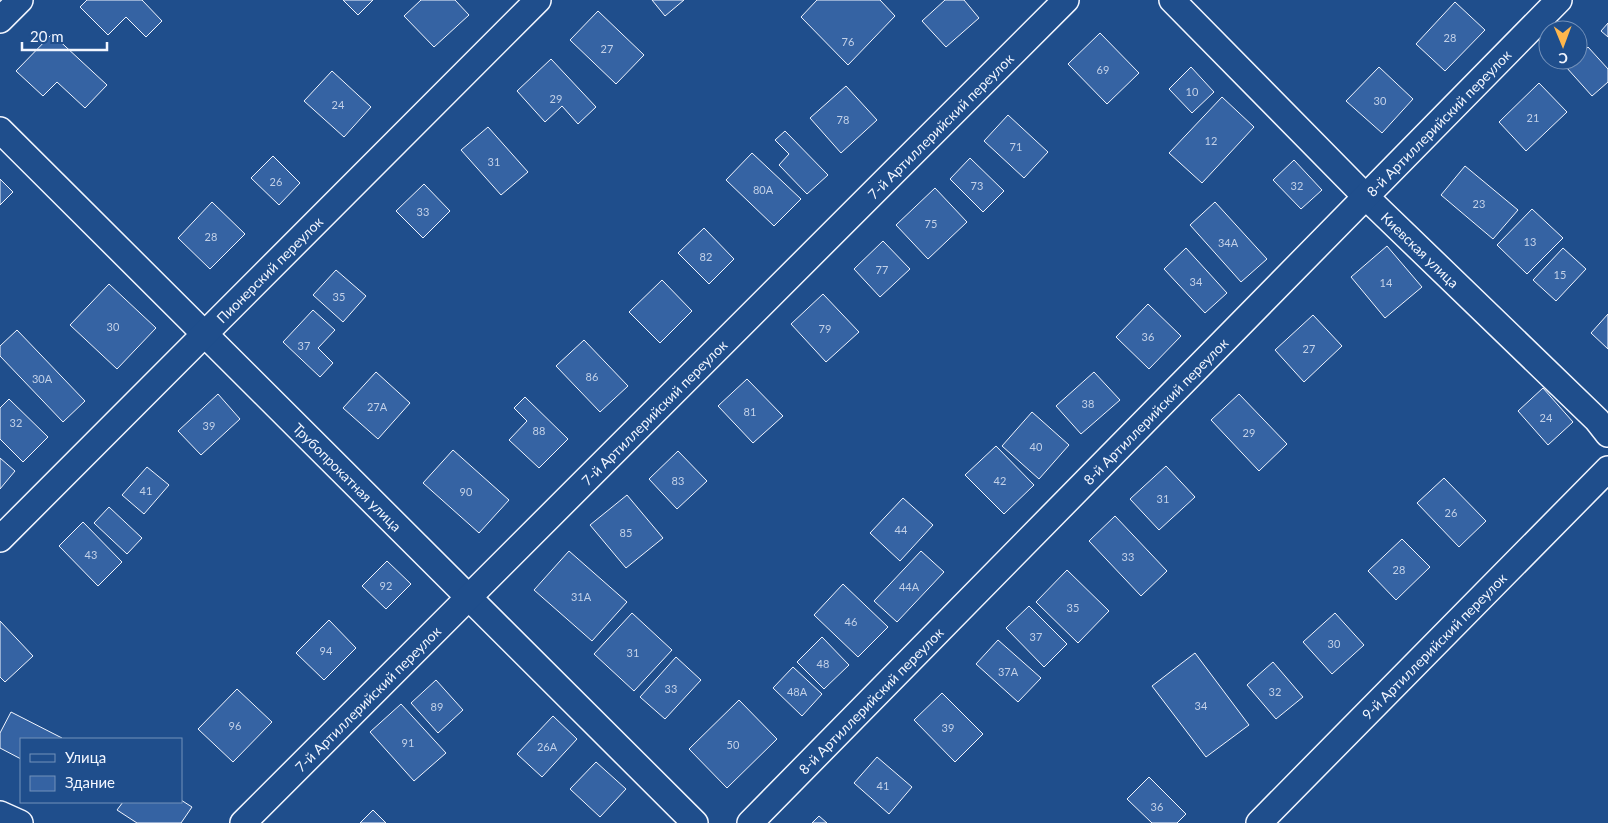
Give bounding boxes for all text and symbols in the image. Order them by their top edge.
scale bar [22,20,108,52]
north arrow [1538,20,1588,70]
text: 20 m [30,27,64,45]
house number: 28 [1444,31,1456,44]
house number: 76 [842,35,854,48]
house number: 27 [601,42,613,55]
street label: 8-й Артиллерийский переулок [1363,45,1515,200]
street label: 7-й Артиллерийский переулок [864,49,1017,202]
text: С [1558,50,1568,67]
house number: 69 [1097,63,1109,76]
house number: 10 [1186,85,1199,98]
house number: 29 [550,92,562,105]
house number: 30 [1374,94,1387,107]
house number: 24 [332,98,345,111]
house number: 21 [1527,111,1539,124]
house number: 78 [837,113,849,126]
house number: 12 [1205,134,1217,147]
house number: 71 [1010,140,1022,153]
house number: 31 [488,155,500,168]
house number: 26 [270,175,282,188]
house number: 73 [971,179,983,192]
house number: 32 [1291,179,1303,192]
house number: 80А [753,183,774,196]
house number: 23 [1473,197,1485,210]
house number: 33 [417,205,429,218]
street label: Киевская улица [1378,208,1463,291]
street label: Пионерский переулок [213,212,326,326]
house number: 75 [925,217,937,230]
house number: 28 [205,230,217,243]
house number: 13 [1524,235,1536,248]
house number: 34А [1218,236,1239,249]
house number: 82 [700,250,712,263]
house number: 77 [876,263,888,276]
house number: 15 [1554,268,1566,281]
house number: 34 [1190,275,1203,288]
house number: 14 [1380,276,1393,289]
house number: 35 [333,290,345,303]
house number: 30 [107,320,120,333]
house number: 79 [819,322,831,335]
house number: 36 [1142,330,1154,343]
street label: 8-й Артиллерийский переулок [1079,333,1232,488]
street label: 7-й Артиллерийский переулок [577,335,731,489]
house number: 37 [298,339,310,352]
house number: 27 [1303,342,1315,355]
house number: 86 [586,370,598,383]
house number: 30А [32,372,53,385]
house number: 38 [1082,397,1094,410]
house number: 27А [367,400,388,413]
house number: 81 [744,405,756,418]
house number: 24 [1540,411,1553,424]
house number: 32 [10,416,22,429]
house number: 39 [203,419,215,432]
street label: Трубопрокатная улица [290,419,405,534]
house number: 88 [533,424,545,437]
house number: 29 [1243,426,1255,439]
house number: 40 [1030,440,1043,453]
house number: 83 [672,474,684,487]
house number: 42 [994,474,1006,487]
house number: 41 [140,484,152,497]
house number: 90 [460,485,473,498]
house number: 31 [1157,492,1169,505]
house number: 26 [1445,506,1457,519]
house number: 44 [895,523,908,536]
house number: 85 [620,526,632,539]
house number: 43 [85,548,97,561]
house number: 33 [1122,550,1134,563]
house number: 28 [1393,563,1405,576]
street label: 9-й Артиллерийский переулок [1358,568,1510,723]
house number: 92 [380,579,392,592]
house number: 44А [899,580,920,593]
house number: 31А [571,590,592,603]
house number: 35 [1067,601,1079,614]
house number: 46 [845,615,857,628]
street label: 7-й Артиллерийский переулок [291,622,444,775]
street label: 8-й Артиллерийский переулок [795,623,947,777]
house number: 37 [1030,630,1042,643]
house number: 30 [1328,637,1341,650]
house number: 94 [320,644,333,657]
house number: 31 [627,646,639,659]
house number: 48 [817,657,829,670]
house number: 37А [998,665,1019,678]
house number: 33 [665,682,677,695]
house number: 48А [787,685,808,698]
house number: 32 [1269,685,1281,698]
house number: 34 [1195,699,1208,712]
house number: 89 [431,700,443,713]
house number: 96 [229,719,241,732]
house number: 39 [942,721,954,734]
house number: 91 [402,736,414,749]
legend [20,738,182,803]
house number: 50 [727,738,740,751]
house number: 26А [537,740,558,753]
text: Улица [65,748,106,766]
text: Здание [65,773,115,791]
house number: 41 [877,779,889,792]
house number: 36 [1151,800,1163,813]

